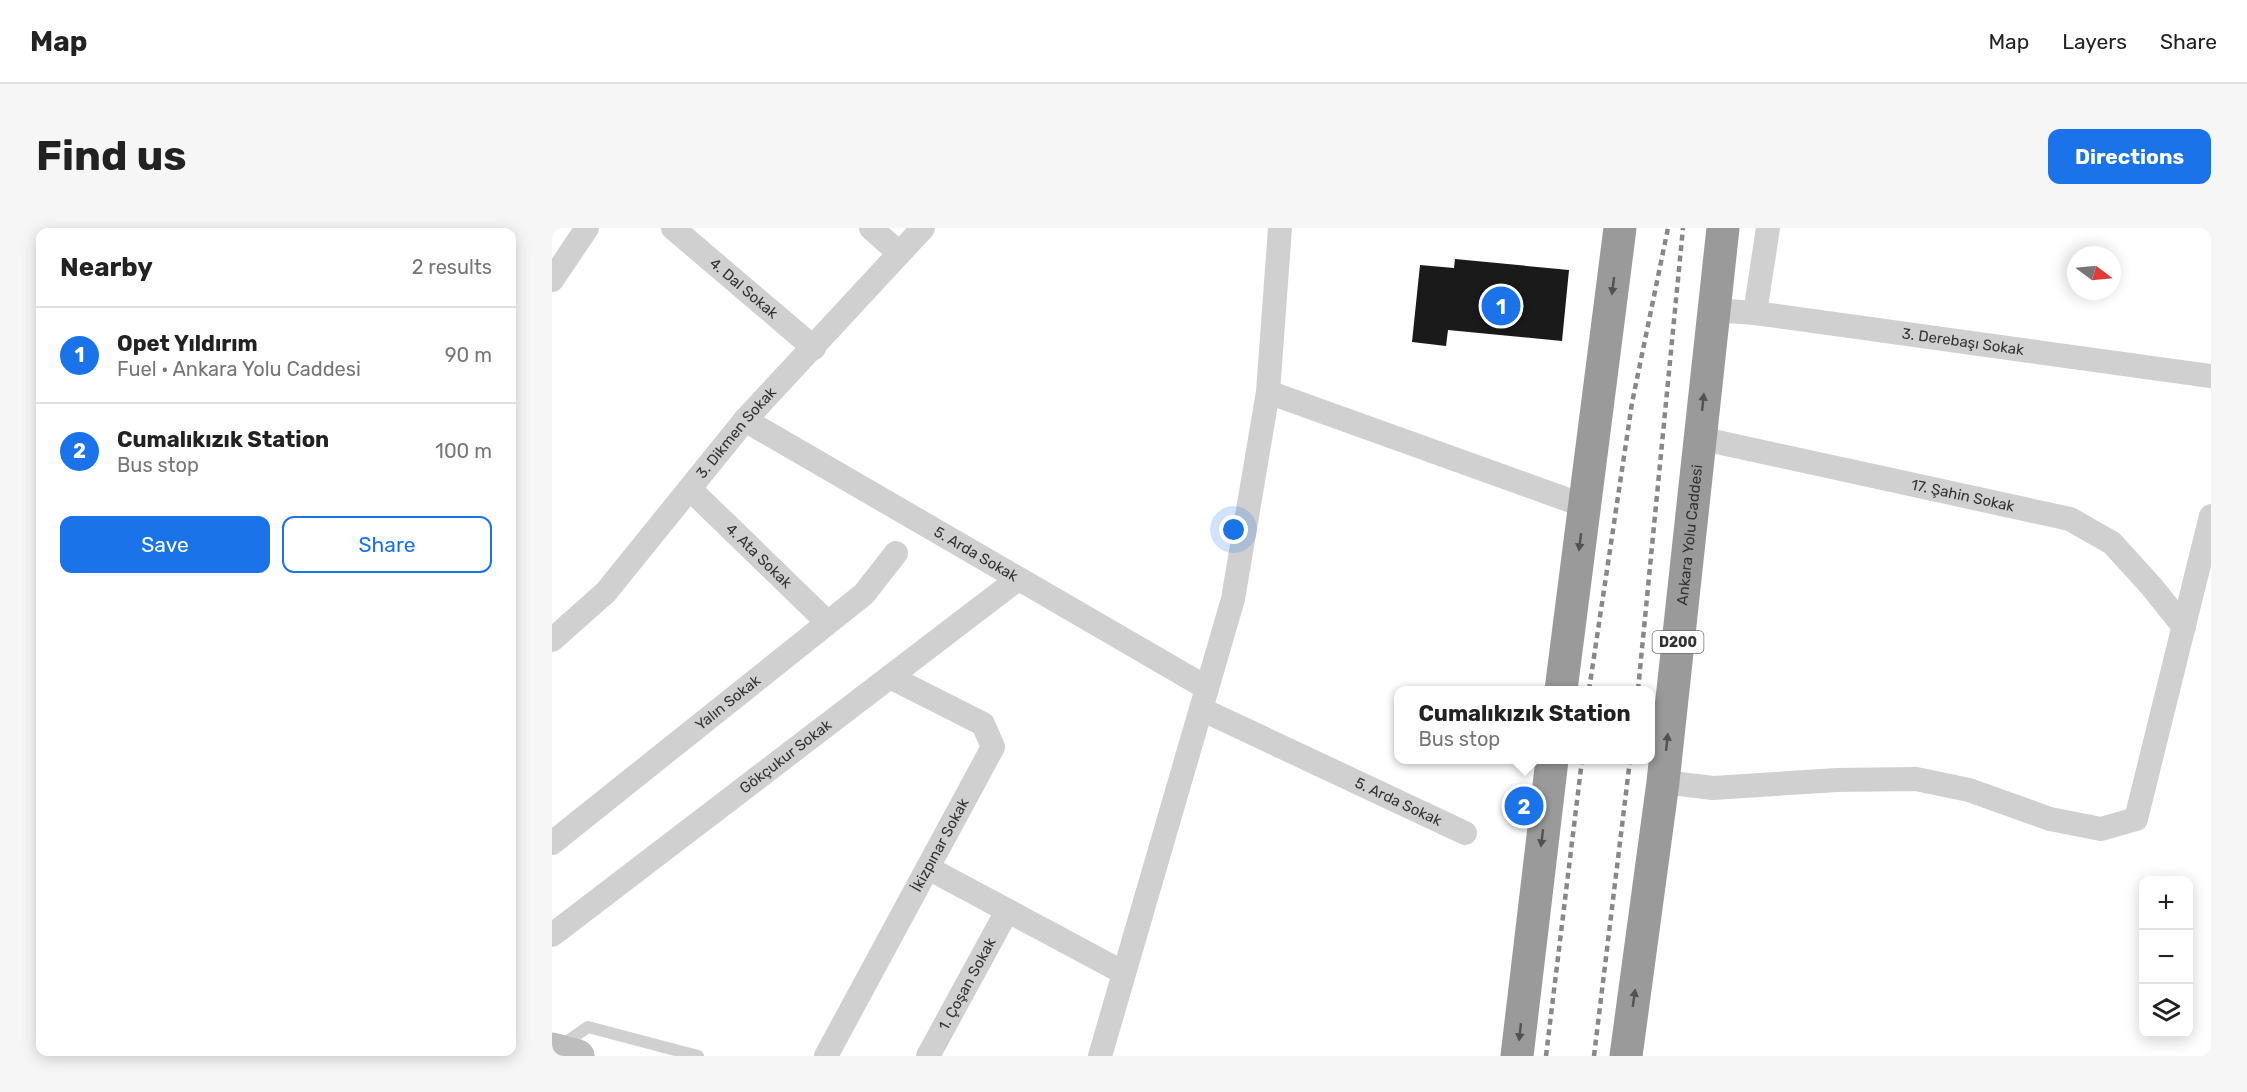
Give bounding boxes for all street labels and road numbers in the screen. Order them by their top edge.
street label: 4. Dal Sokak [706,254,782,323]
street label: 3. Derebaşı Sokak [1901,324,2025,359]
street label: 3. Dikmen Sokak [692,383,780,482]
street label: Ankara Yolu Caddesi [1673,464,1706,606]
street label: 17. Şahin Sokak [1909,476,2016,516]
street label: 4. Ata Sokak [722,520,796,592]
street label: 5. Arda Sokak [931,523,1021,585]
road number: D200 [1652,631,1704,653]
street label: Yalın Sokak [692,671,764,734]
street label: Gökçukur Sokak [736,716,835,797]
street label: 5. Arda Sokak [1352,774,1445,830]
street label: İkizpınar Sokak [908,795,973,895]
street label: 1. Çoşan Sokak [935,934,1000,1033]

